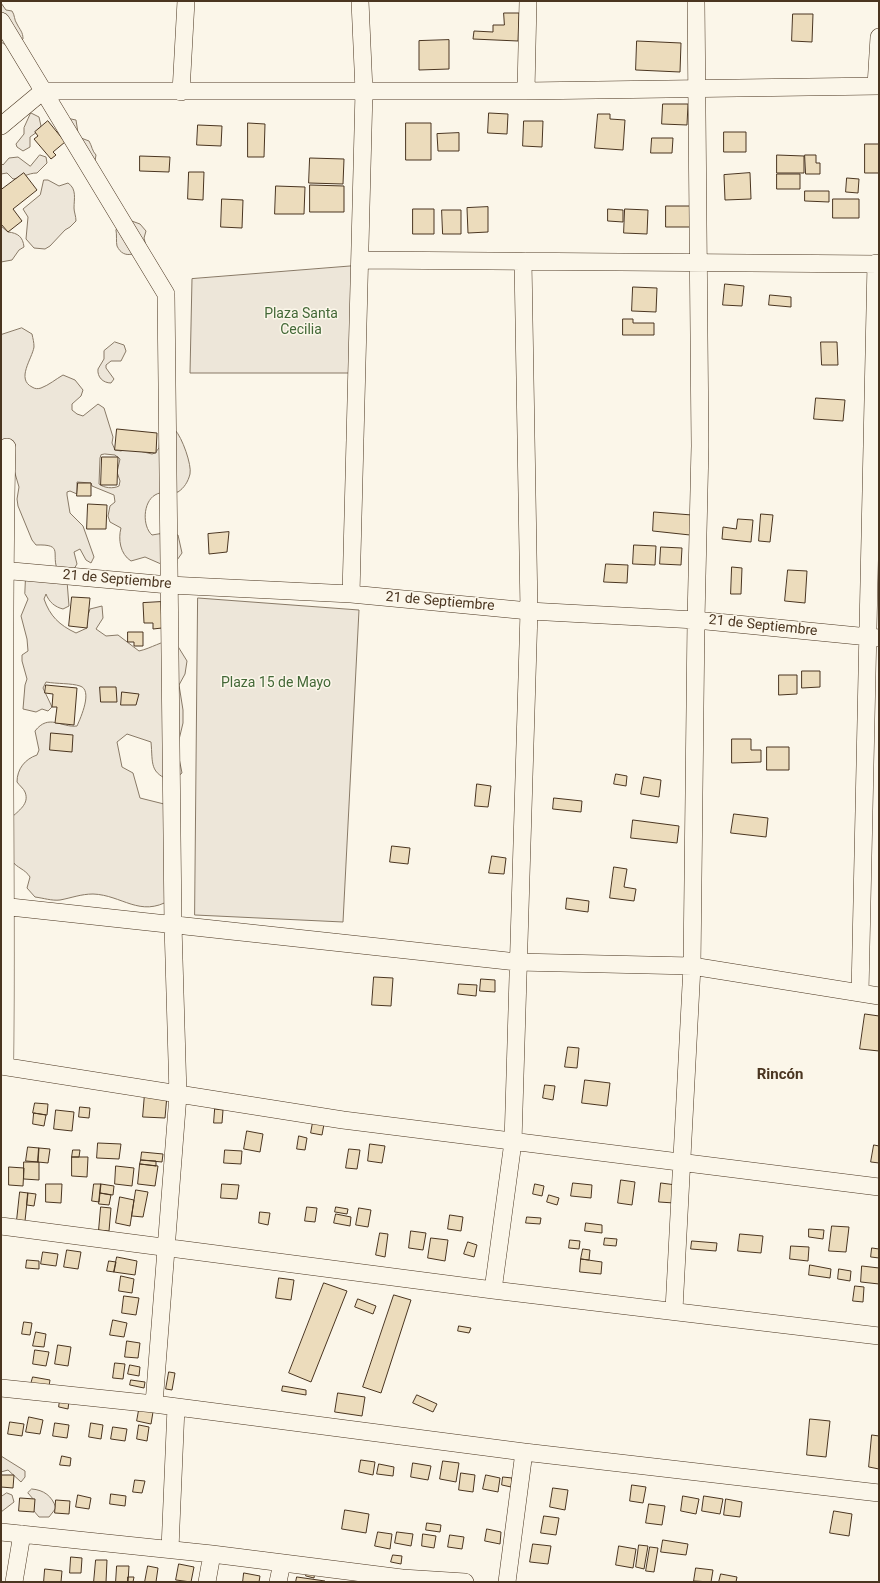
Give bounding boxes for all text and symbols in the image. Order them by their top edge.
park label: Plaza Santa Cecilia [264,306,338,338]
street label: 21 de Septiembre [62,567,172,593]
street label: 21 de Septiembre [385,589,495,615]
street label: 21 de Septiembre [708,612,818,640]
park label: Plaza 15 de Mayo [221,675,331,691]
district label: Rincón [757,1066,803,1084]

